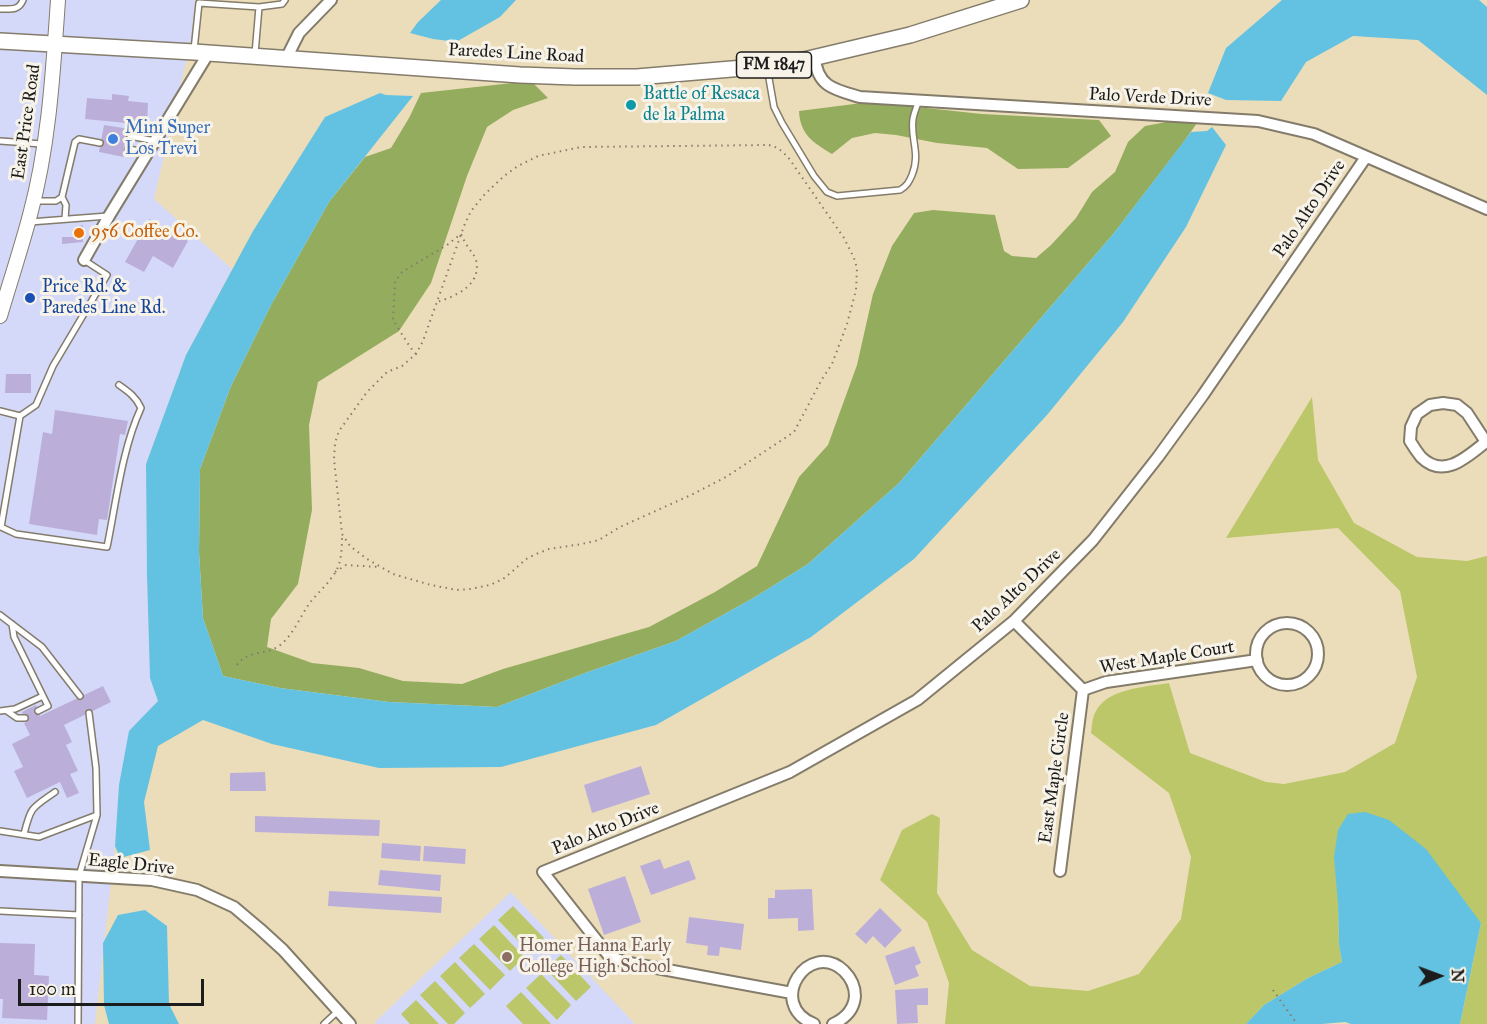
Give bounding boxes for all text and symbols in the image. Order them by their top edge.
street label: Paredes Line Road [447,40,585,68]
road number: FM 1847 [736,52,812,78]
street label: East Price Road [8,63,46,181]
place label: Battle of Resaca de la Palma [643,84,760,127]
street label: Palo Verde Drive [1088,84,1212,112]
marker: Battle of Resaca de la Palma [624,98,638,112]
place label: Mini Super Los Trevi [125,118,210,160]
marker: Mini Super Los Trevi [106,132,120,146]
street label: Palo Alto Drive [1269,156,1351,262]
place label: 956 Coffee Co. [91,222,198,244]
marker: 956 Coffee Co. [72,226,86,240]
place label: Price Rd. & Paredes Line Rd. [42,277,165,320]
marker: Price Rd. & Paredes Line Rd. [23,291,37,305]
street label: Palo Alto Drive [968,544,1066,638]
street label: West Maple Court [1098,637,1236,679]
street label: East Maple Circle [1035,711,1075,845]
street label: Palo Alto Drive [549,798,663,860]
street label: Eagle Drive [87,850,175,880]
place label: Homer Hanna Early College High School [519,936,671,978]
north arrow [1409,946,1469,1006]
marker: Homer Hanna Early College High School [500,950,514,964]
scale bar [21,967,207,1005]
text: N [1448,969,1467,983]
text: 100 m [29,978,76,1000]

